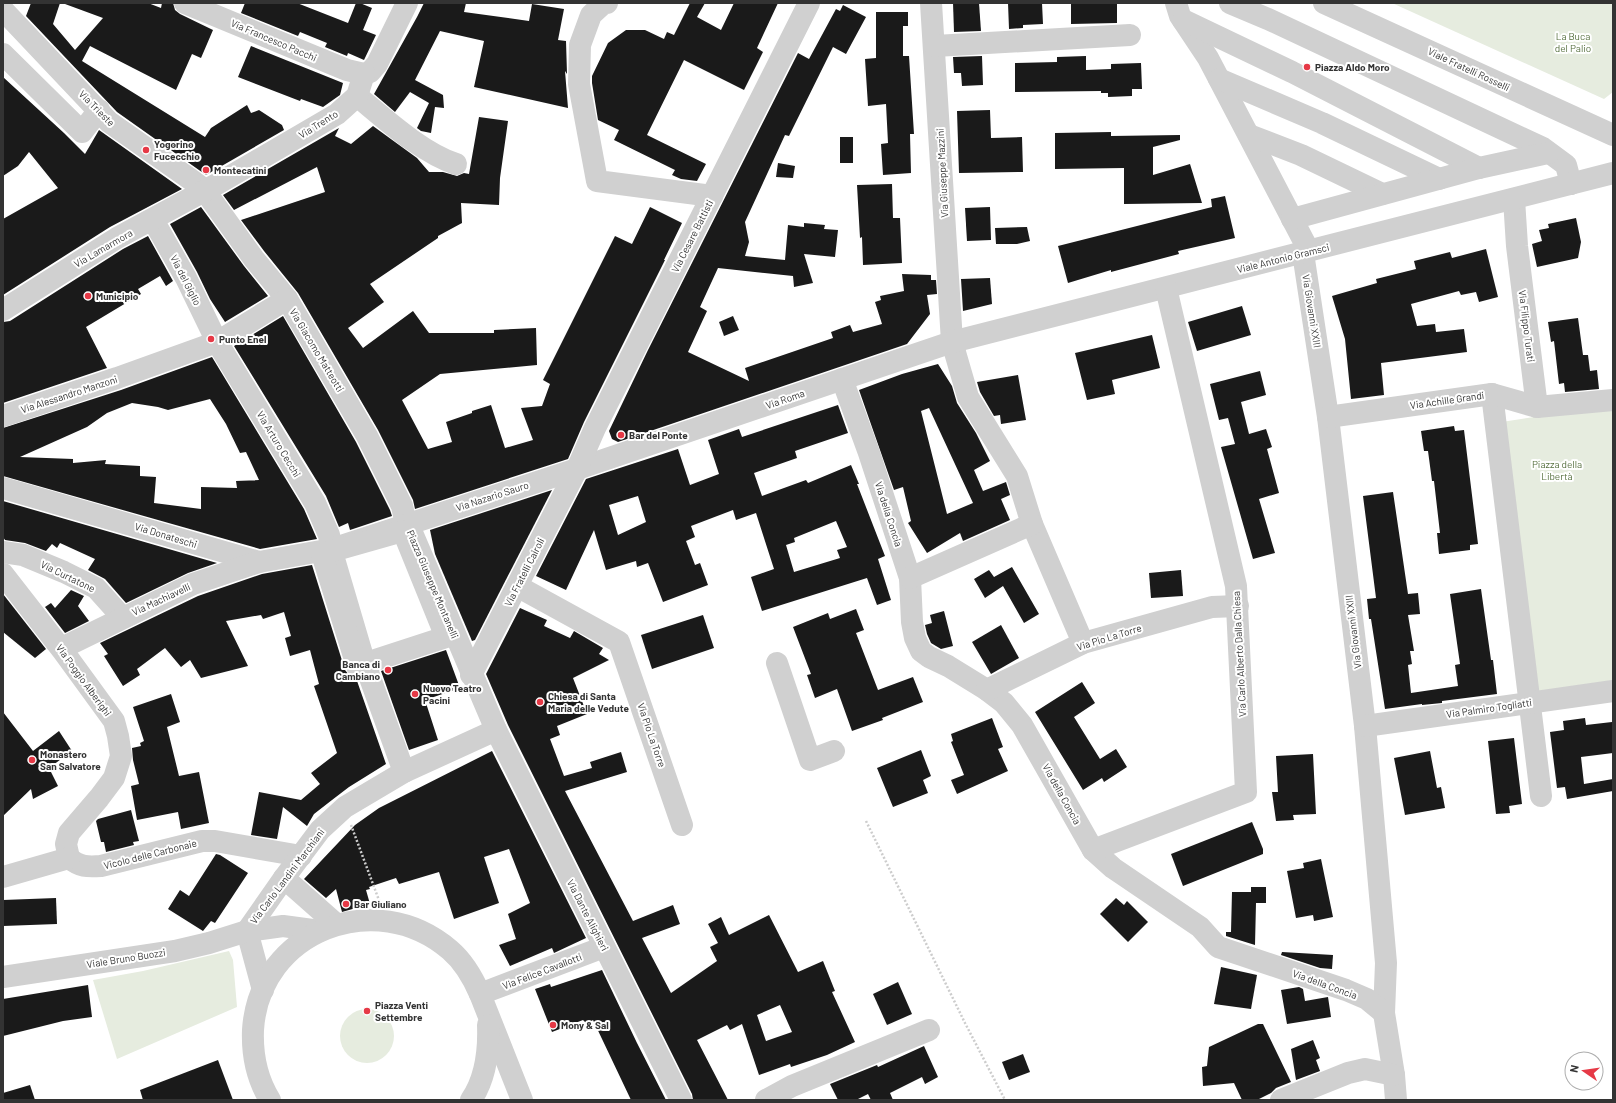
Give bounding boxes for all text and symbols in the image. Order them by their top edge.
street label: Via Francesco Pacchi [229,16,319,64]
park label: La Buca del Palio [1555,30,1591,54]
street label: Viale Fratelli Rosselli [1426,45,1512,93]
place label: Piazza Aldo Moro [1315,61,1390,73]
marker: Piazza Aldo Moro [1302,62,1312,72]
street label: Via Trieste [77,88,117,128]
street label: Via Trento [296,107,340,141]
street label: Via Giuseppe Mazzini [934,128,950,218]
place label: Yogorino Fucecchio [154,138,200,162]
marker: Yogorino Fucecchio [141,145,151,155]
place label: Montecatini [214,164,267,176]
marker: Montecatini [201,165,211,175]
street label: Via Cesare Battisti [669,198,715,274]
street label: Via Lamarmora [72,226,134,270]
street label: Viale Antonio Gramsci [1236,241,1330,275]
street label: Via del Giglio [168,253,204,307]
street label: Via Giovanni XXIII [1300,273,1324,349]
street label: Via Filippo Turati [1517,289,1537,363]
place label: Municipio [96,290,139,302]
marker: Municipio [83,291,93,301]
street label: Via Giacomo Matteotti [287,306,347,394]
place label: Punto Enel [219,333,266,345]
marker: Punto Enel [206,334,216,344]
street label: Via Alessandro Manzoni [19,373,119,415]
street label: Via Roma [764,387,806,411]
street label: Via Achille Grandi [1409,389,1485,411]
street label: Via Arturo Cecchi [255,409,303,479]
place label: Bar del Ponte [629,429,688,441]
marker: Bar del Ponte [616,430,626,440]
park label: Piazza della Libertà [1532,458,1582,482]
street label: Via Nazario Sauro [454,479,530,513]
street label: Via della Concia [873,480,905,548]
street label: Via Donateschi [133,520,199,550]
street label: Piazza Giuseppe Montanelli [405,528,461,640]
street label: Via Fratelli Cairoli [502,536,546,608]
street label: Via Curtatone [39,558,97,594]
street label: Via Machiavelli [130,580,192,618]
street label: Via Carlo Alberto Dalla Chiesa [1230,591,1248,717]
street label: Via Giovanni XXIII [1343,594,1363,670]
street label: Via Pio La Torre [1075,621,1143,653]
street label: Via Poggio Alberighi [54,642,114,718]
place label: Banca di Cambiano [336,658,380,682]
marker: Banca di Cambiano [383,665,393,675]
place label: Nuovo Teatro Pacini [423,682,482,706]
marker: Nuovo Teatro Pacini [410,689,420,699]
place label: Chiesa di Santa Maria delle Vedute [548,690,629,714]
street label: Via Palmiro Togliatti [1445,696,1533,720]
marker: Chiesa di Santa Maria delle Vedute [535,697,545,707]
street label: Via Pio La Torre [635,701,669,769]
place label: Monastero San Salvatore [40,748,101,772]
marker: Monastero San Salvatore [27,755,37,765]
street label: Via della Concia [1040,761,1084,827]
street label: Via Carlo Landini Marchiani [247,826,327,926]
street label: Vicolo delle Carbonaie [102,837,198,871]
street label: Via Dante Alighieri [565,877,611,953]
place label: Bar Giuliano [354,898,407,910]
marker: Bar Giuliano [341,899,351,909]
street label: Viale Bruno Buozzi [86,946,166,970]
street label: Via Felice Cavallotti [501,950,583,992]
street label: Via della Concia [1291,967,1359,1001]
place label: Piazza Venti Settembre [375,999,429,1023]
marker: Piazza Venti Settembre [362,1006,372,1016]
place label: Mony & Sal [561,1019,609,1031]
marker: Mony & Sal [548,1020,558,1030]
north arrow [1564,1051,1604,1091]
text: N [1567,1064,1581,1074]

